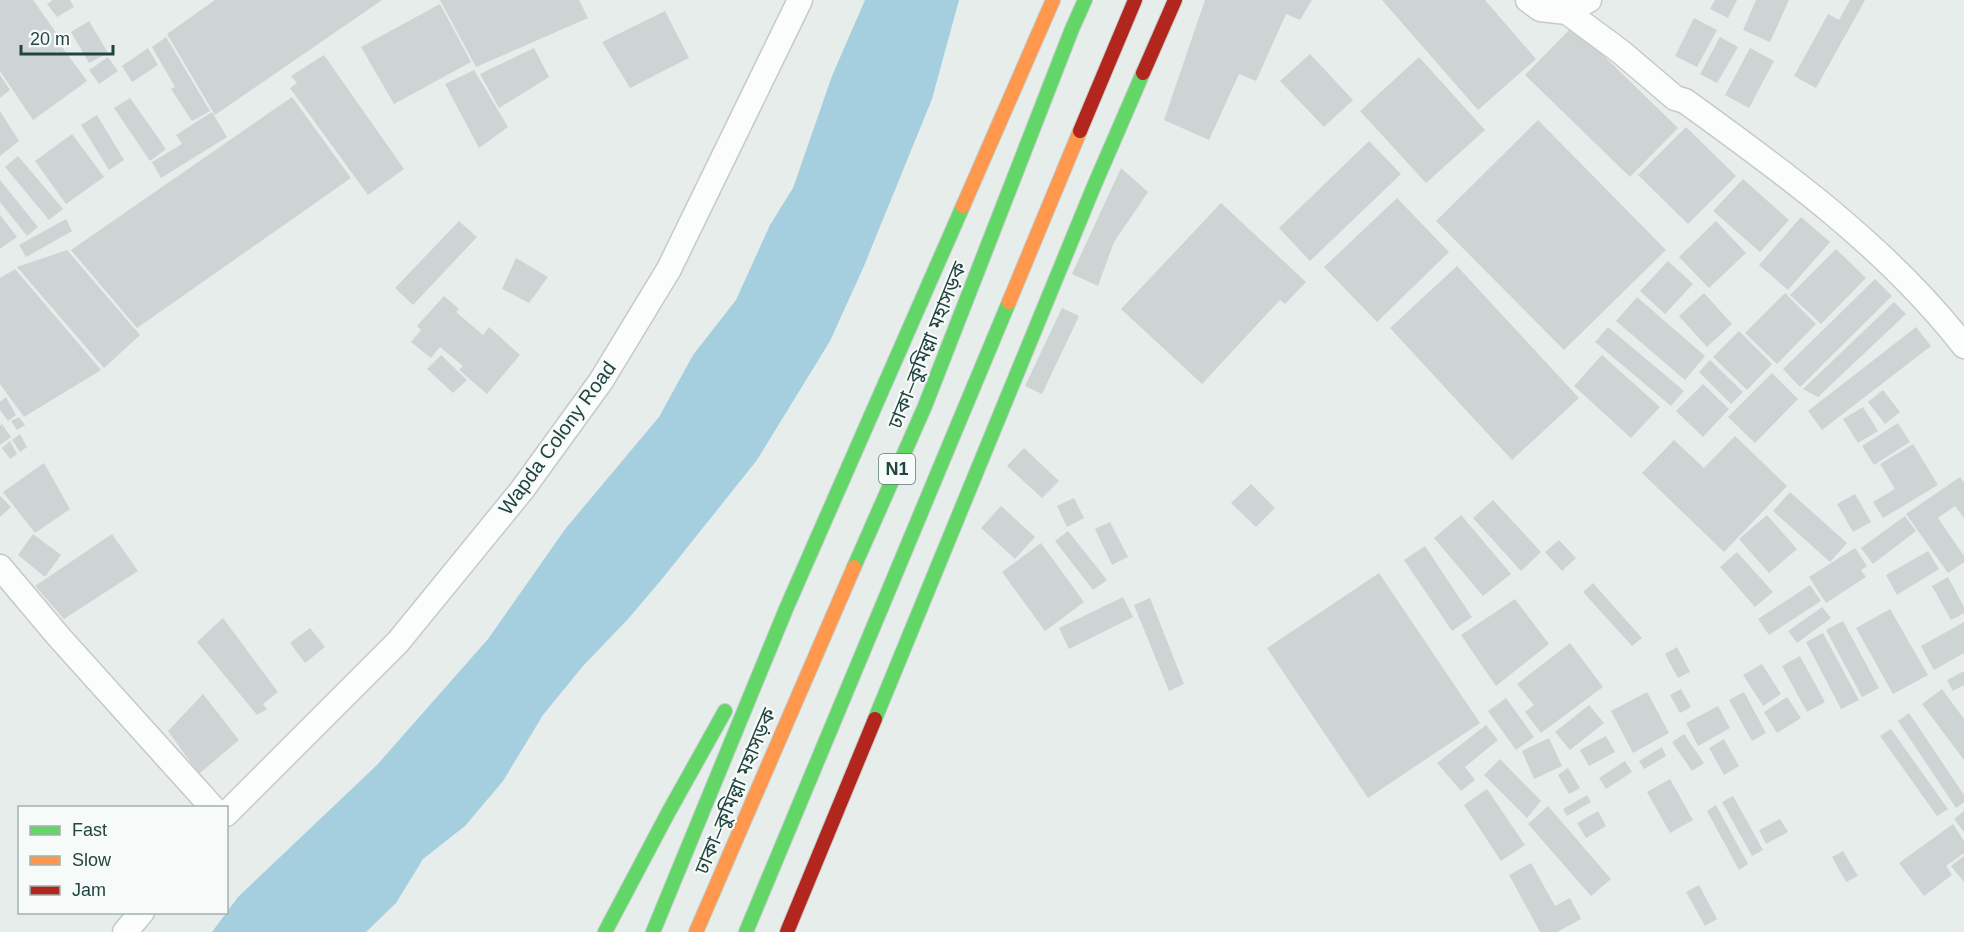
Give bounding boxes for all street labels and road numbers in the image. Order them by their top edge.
street label: ঢাকা–কুমিল্লা মহাসড়ক [882,257,972,433]
street label: Wapda Colony Road [494,357,620,519]
road number: N1 [879,454,915,484]
street label: ঢাকা–কুমিল্লা মহাসড়ক [689,704,781,878]

